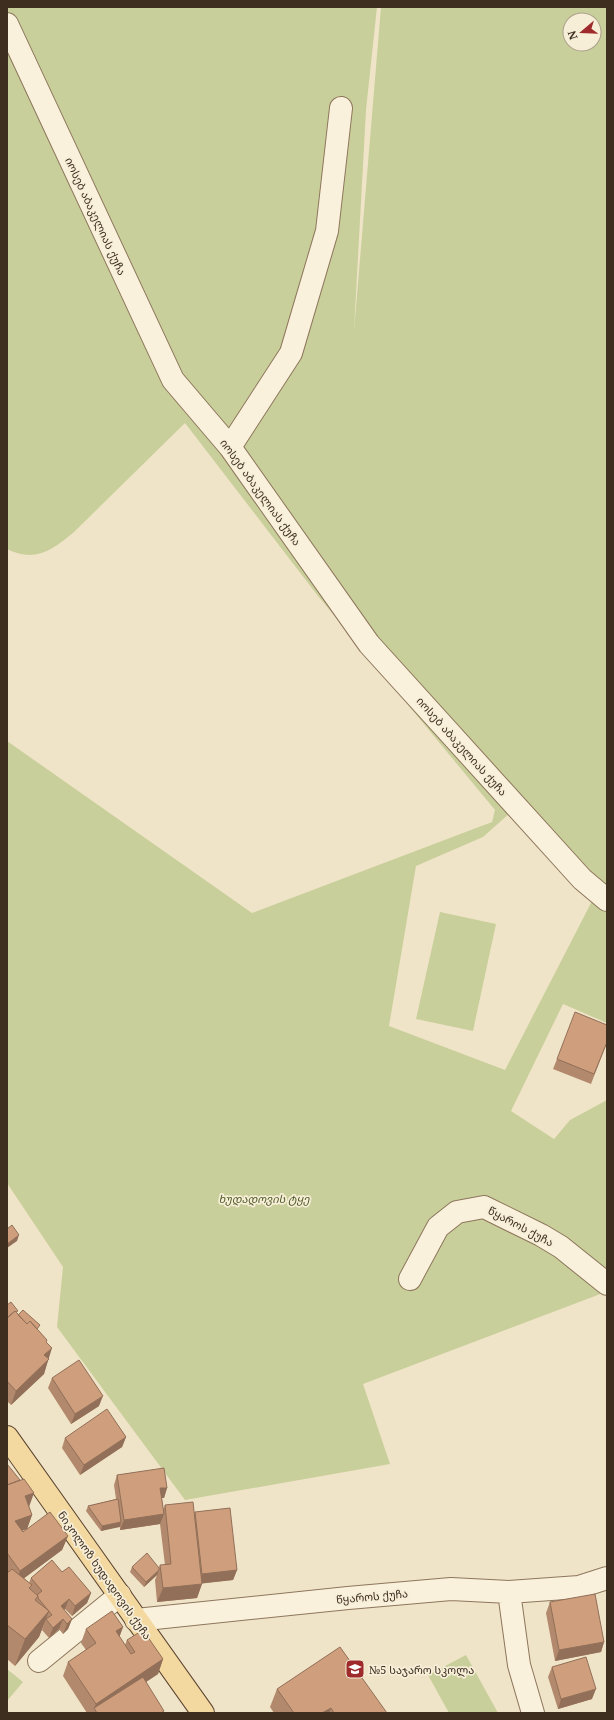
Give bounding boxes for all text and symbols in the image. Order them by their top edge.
north arrow [562,12,602,52]
text: N [563,29,581,42]
street label: იოსებ აბაკელიას ქუჩა [62,155,130,277]
street label: იოსებ აბაკელიას ქუჩა [217,436,305,548]
street label: იოსებ აბაკელიას ქუჩა [413,693,511,799]
park label: ხუდადოვის ტყე [219,1191,310,1206]
street label: წყაროს ქუჩა [486,1202,556,1250]
street label: ნიკოლოზ ხუდადოვის ქუჩა [55,1508,155,1642]
street label: წყაროს ქუჩა [335,1585,409,1607]
school or university icon: №5 საჯარო სკოლა [344,1658,366,1680]
place label: №5 საჯარო სკოლა [369,1662,474,1677]

